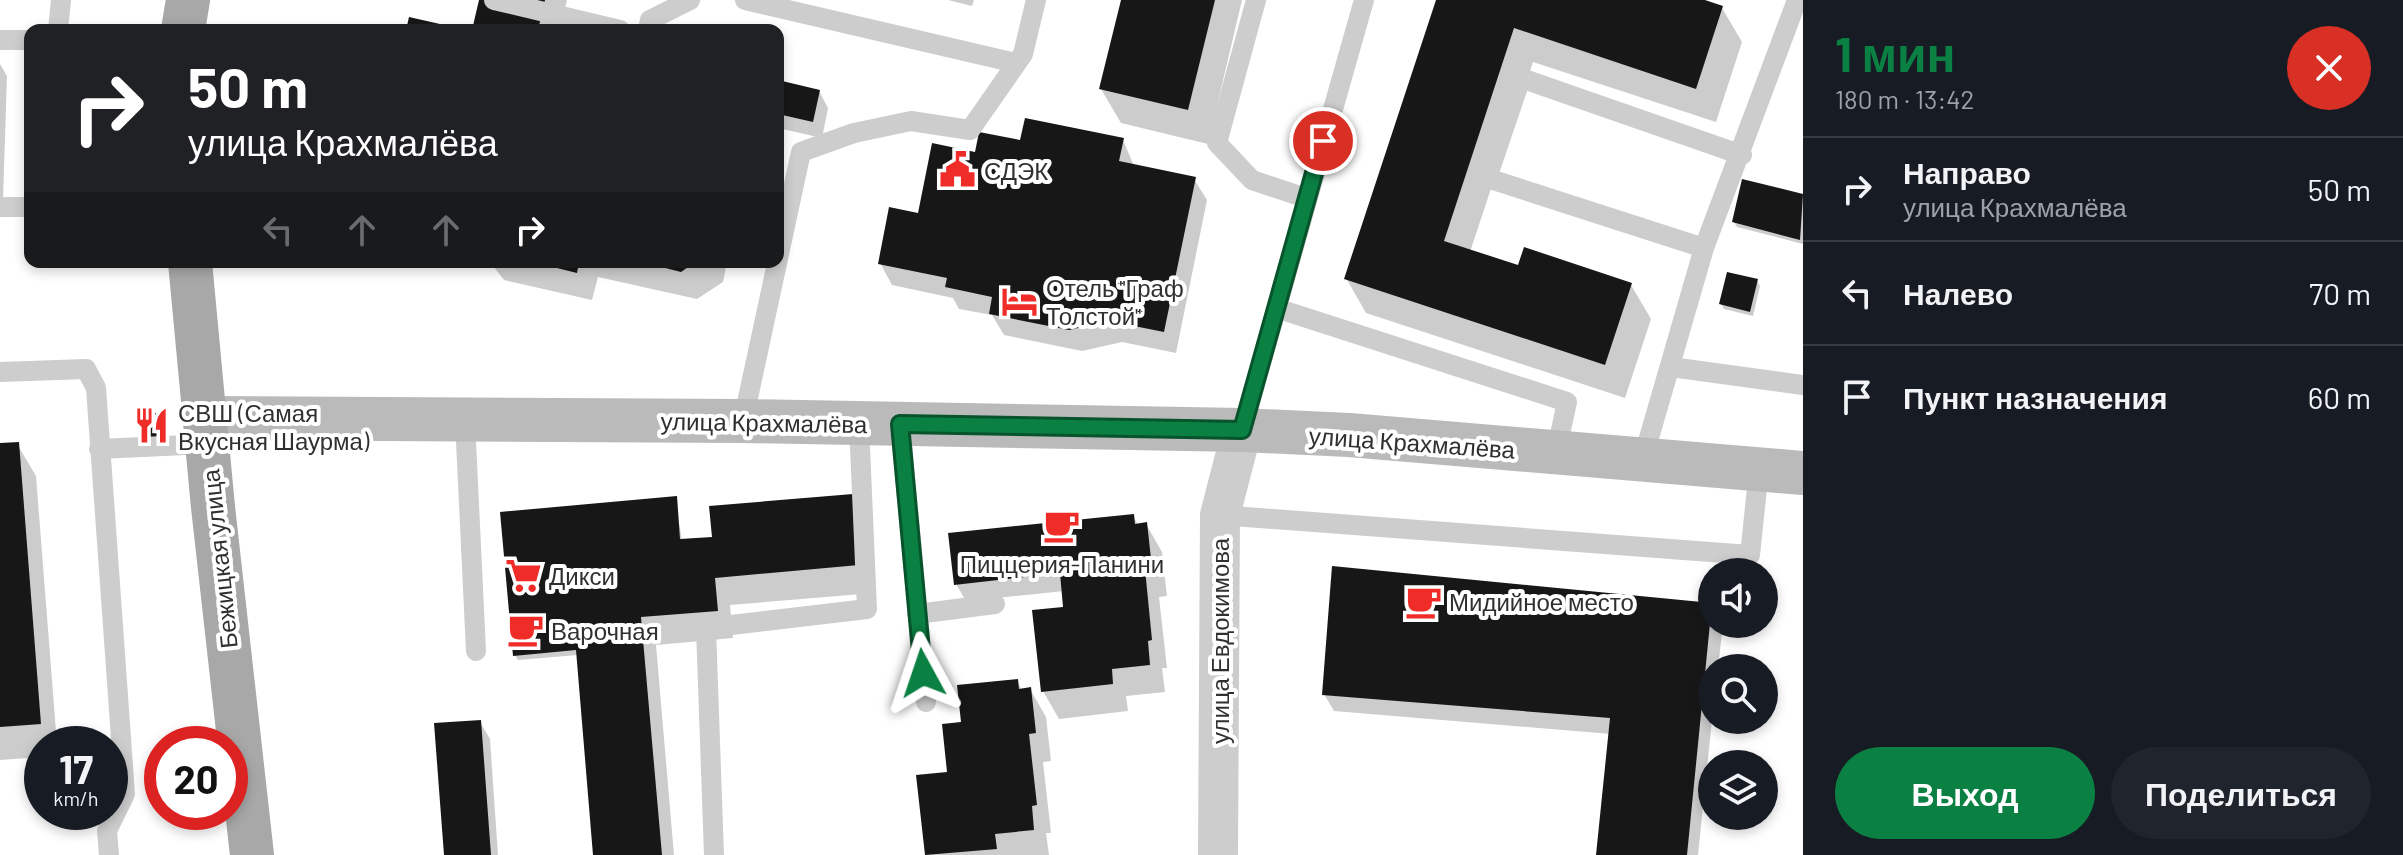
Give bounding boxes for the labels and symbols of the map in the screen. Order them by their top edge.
pin [1289,107,1357,175]
public building icon: СДЭК [939,151,977,189]
place label: СДЭК [984,156,1048,185]
place label: Отель "Граф Толстой" [1046,273,1184,330]
hotel icon: Отель "Граф Толстой" [1001,282,1039,320]
place label: СВШ (Самая Вкусная Шаурма) [178,398,370,455]
street label: улица Крахмалёва [661,406,868,438]
restaurant icon: СВШ (Самая Вкусная Шаурма) [133,407,171,445]
street label: улица Крахмалёва [1308,420,1517,464]
street label: Бежицкая улица [195,467,243,650]
cafe icon: Пиццерия-Панини [1043,507,1081,545]
street label: улица Евдокимова [1205,537,1234,744]
place label: Пиццерия-Панини [960,549,1164,578]
supermarket icon: Дикси [504,556,542,594]
place label: Дикси [549,561,615,590]
cafe icon: Мидийное место [1404,582,1442,620]
place label: Мидийное место [1449,587,1634,616]
cafe icon: Варочная [506,611,544,649]
place label: Варочная [551,616,659,645]
position arrow [881,631,965,715]
speed limit sign: 20 [144,726,248,830]

